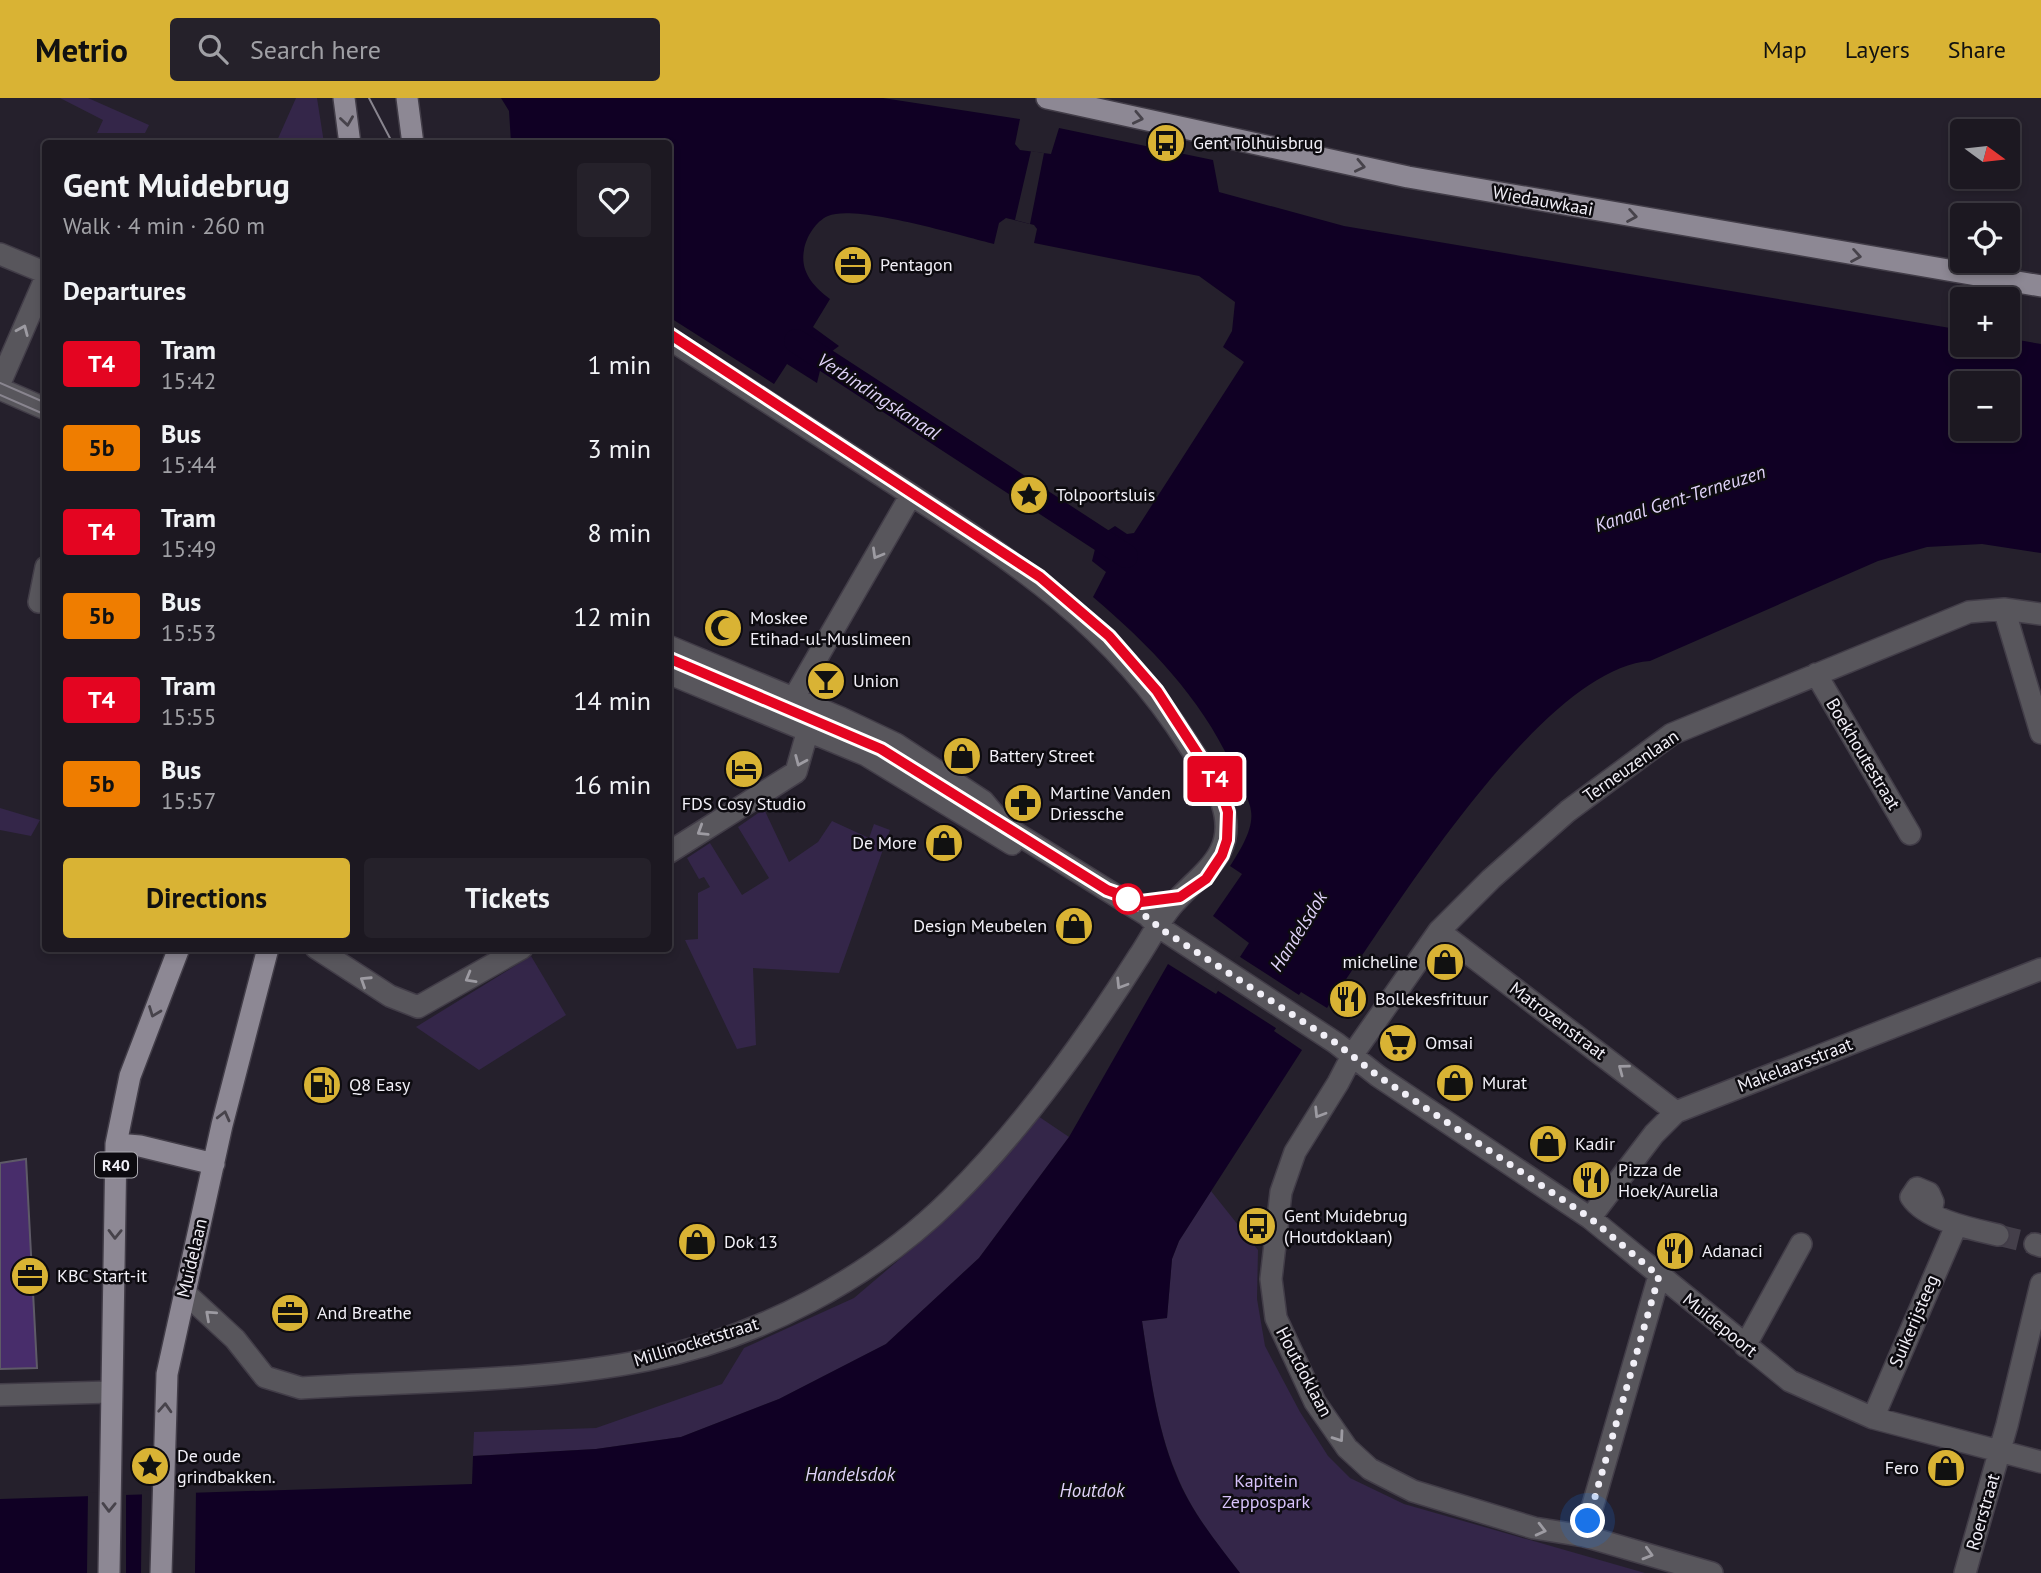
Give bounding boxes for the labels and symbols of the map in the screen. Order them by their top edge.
one-way arrow [1132,109,1144,124]
one-way arrow [339,115,354,127]
north arrow [1950,119,2020,189]
bus stop icon: Gent Tolhuisbrug [1145,122,1187,164]
place label: Gent Tolhuisbrug [1193,131,1323,154]
one-way arrow [1354,158,1366,173]
street label: Wiedauwkaai [1491,180,1595,221]
one-way arrow [1626,208,1638,223]
office icon: Pentagon [832,244,874,286]
one-way arrow [1850,248,1862,263]
place label: Pentagon [880,253,953,276]
one-way arrow [15,325,29,337]
water label: Verbindingskanaal [813,347,945,445]
water label: Kanaal Gent-Terneuzen [1592,459,1769,537]
place icon: Tolpoortsluis [1008,474,1050,516]
place label: Tolpoortsluis [1056,483,1155,506]
one-way arrow [872,547,885,559]
place label: Moskee Etihad-ul-Muslimeen [750,606,911,650]
mosque icon: Moskee Etihad-ul-Muslimeen [702,607,744,649]
bar icon: Union [805,660,847,702]
place label: Union [853,669,899,692]
street label: Boekhoutestraat [1821,694,1906,814]
street label: Terneuzenlaan [1579,724,1683,807]
shop icon: Battery Street [941,735,983,777]
place label: Battery Street [989,744,1094,767]
hotel icon: FDS Cosy Studio [723,748,765,790]
one-way arrow [794,754,808,766]
line badge: T4 [1184,756,1246,802]
place label: Martine Vanden Driessche [1050,781,1171,825]
pharmacy icon: Martine Vanden Driessche [1002,782,1044,824]
place label: FDS Cosy Studio [682,792,806,815]
one-way arrow [697,822,710,835]
shop icon: De More [923,822,965,864]
place label: De More [852,831,917,854]
unlabelled marker [1113,884,1143,914]
water label: Handelsdok [1264,885,1333,976]
shop icon: Design Meubelen [1053,905,1095,947]
place label: Design Meubelen [913,914,1047,937]
shop icon: micheline [1424,941,1466,983]
place label: micheline [1342,950,1418,973]
one-way arrow [465,970,478,983]
one-way arrow [360,976,373,989]
one-way arrow [1117,977,1130,990]
street label: Matrozenstraat [1505,977,1611,1064]
restaurant icon: Bollekesfrituur [1327,978,1369,1020]
place label: Bollekesfrituur [1375,987,1488,1010]
one-way arrow [148,1006,162,1018]
supermarket icon: Omsai [1377,1022,1419,1064]
place label: Omsai [1425,1031,1473,1054]
street label: Makelaarsstraat [1734,1032,1856,1097]
shop icon: Murat [1434,1062,1476,1104]
fuel station icon: Q8 Easy [301,1064,343,1106]
one-way arrow [1618,1065,1631,1077]
place label: Murat [1482,1071,1527,1094]
place label: Q8 Easy [349,1073,411,1096]
one-way arrow [1315,1106,1328,1119]
one-way arrow [216,1110,230,1122]
shop icon: Kadir [1527,1123,1569,1165]
place label: Kadir [1575,1132,1615,1155]
road number: R40 [95,1152,137,1177]
place label: Pizza de Hoek/Aurelia [1618,1158,1718,1202]
restaurant icon: Pizza de Hoek/Aurelia [1570,1159,1612,1201]
place label: Gent Muidebrug (Houtdoklaan) [1284,1204,1408,1248]
bus stop icon: Gent Muidebrug (Houtdoklaan) [1236,1205,1278,1247]
street label: Muidelaan [171,1216,212,1300]
shop icon: Dok 13 [676,1221,718,1263]
one-way arrow [107,1229,122,1240]
place label: Dok 13 [724,1230,778,1253]
restaurant icon: Adanaci [1654,1230,1696,1272]
place label: Adanaci [1702,1239,1763,1262]
office icon: KBC Start-it [9,1255,51,1297]
place label: KBC Start-it [57,1264,147,1287]
street label: Suikerijsteeg [1884,1271,1943,1371]
street label: Muidepoort [1678,1288,1762,1362]
office icon: And Breathe [269,1292,311,1334]
place label: And Breathe [317,1301,412,1324]
one-way arrow [205,1311,218,1324]
street label: Millinocketstraat [631,1312,761,1371]
street label: Houtdoklaan [1271,1323,1338,1421]
one-way arrow [157,1402,172,1413]
one-way arrow [1331,1429,1343,1442]
place label: De oude grindbakken. [177,1444,276,1488]
place icon: De oude grindbakken. [129,1445,171,1487]
shop icon: Fero [1925,1447,1967,1489]
place label: Fero [1885,1456,1919,1479]
water label: Handelsdok [805,1462,897,1486]
park label: Kapitein Zeppospark [1222,1469,1310,1513]
street label: Roerstraat [1961,1471,2004,1553]
water label: Houtdok [1060,1478,1126,1502]
one-way arrow [101,1502,117,1513]
your location [1570,1503,1605,1538]
one-way arrow [1535,1522,1547,1536]
one-way arrow [1642,1546,1654,1561]

